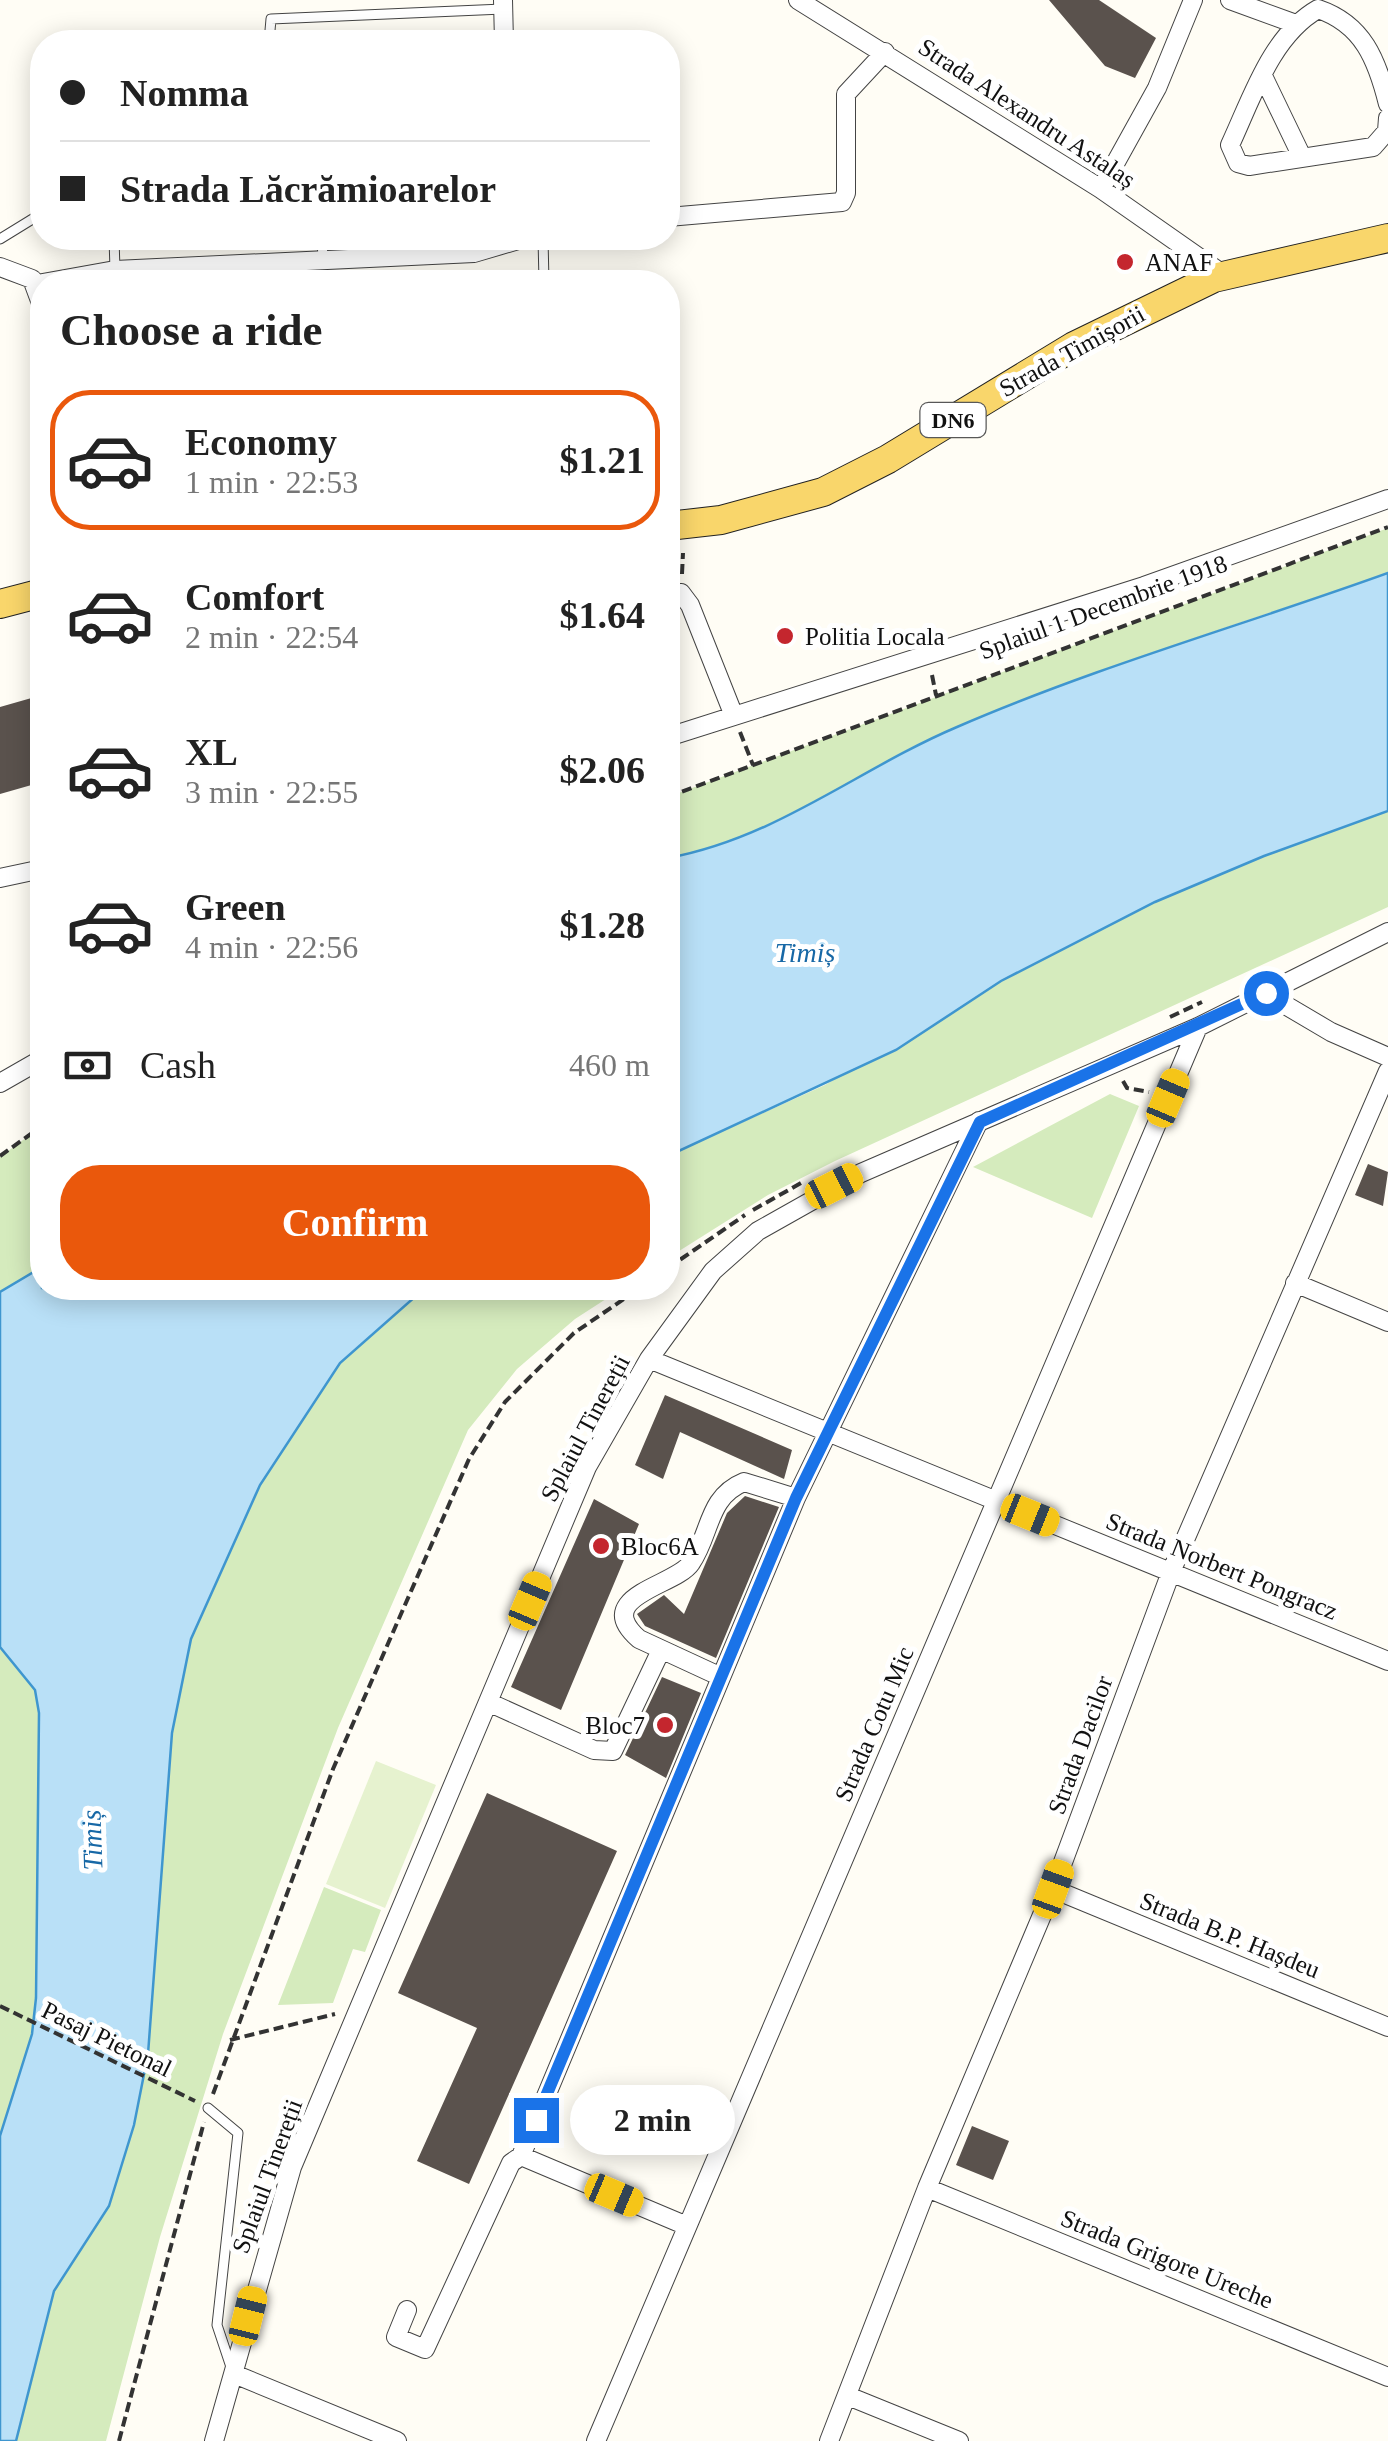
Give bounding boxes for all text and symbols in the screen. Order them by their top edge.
street label: Strada Alexandru Astalaș [913,33,1140,194]
text: Nomma [120,72,249,114]
text: Strada Lăcrămioarelor [120,168,496,210]
place label: ANAF [1145,249,1213,276]
marker: ANAF [1114,251,1136,273]
street label: Strada Timișorii [995,300,1150,403]
text: Choose a ride [60,305,323,355]
road number: DN6 [920,403,986,437]
icon: car [65,415,155,505]
text: Economy [185,421,337,463]
text: $1.21 [560,439,645,481]
text: 1 min · 22:53 [185,464,358,500]
street label: Splaiul 1 Decembrie 1918 [975,550,1231,664]
icon: car [65,570,155,660]
text: Comfort [185,576,324,618]
text: $1.64 [560,594,645,636]
text: 2 min · 22:54 [185,619,358,655]
place label: Politia Locala [805,623,945,650]
marker: Politia Locala [774,625,796,647]
icon: car [65,725,155,815]
text: XL [185,731,238,773]
text: $2.06 [560,749,645,791]
text: 3 min · 22:55 [185,774,358,810]
icon: car [65,880,155,970]
text: Green [185,886,286,928]
text: $1.28 [560,904,645,946]
text: 4 min · 22:56 [185,929,358,965]
water label: Timiș [775,937,835,968]
route start [1244,971,1289,1016]
icon: cash [60,1038,115,1093]
text: Cash [140,1044,216,1086]
text: 460 m [569,1047,650,1083]
car [1142,1065,1194,1131]
car [800,1159,868,1213]
button: Confirm [60,1165,650,1280]
street label: Splaiul Tinereții [535,1350,636,1506]
car [997,1490,1063,1540]
street label: Strada Norbert Pongracz [1102,1507,1342,1625]
place label: Bloc6A [621,1533,699,1560]
marker: Bloc6A [590,1535,612,1557]
car [504,1568,556,1634]
street label: Strada Cotu Mic [829,1643,919,1805]
street label: Strada Dacilor [1043,1672,1118,1818]
place label: Bloc7 [585,1712,645,1739]
marker: Bloc7 [654,1714,676,1736]
water label: Timiș [75,1809,109,1871]
car [1029,1856,1077,1922]
street label: Strada B.P. Hașdeu [1136,1887,1324,1985]
street label: Pasaj Pietonal [38,1996,176,2082]
callout: 2 min [571,2085,736,2155]
street label: Splaiul Tinereții [227,2095,308,2257]
route end [514,2098,559,2143]
text: 2 min [614,2102,691,2138]
car [581,2169,647,2221]
street label: Strada Grigore Ureche [1057,2204,1277,2314]
car [226,2283,270,2349]

